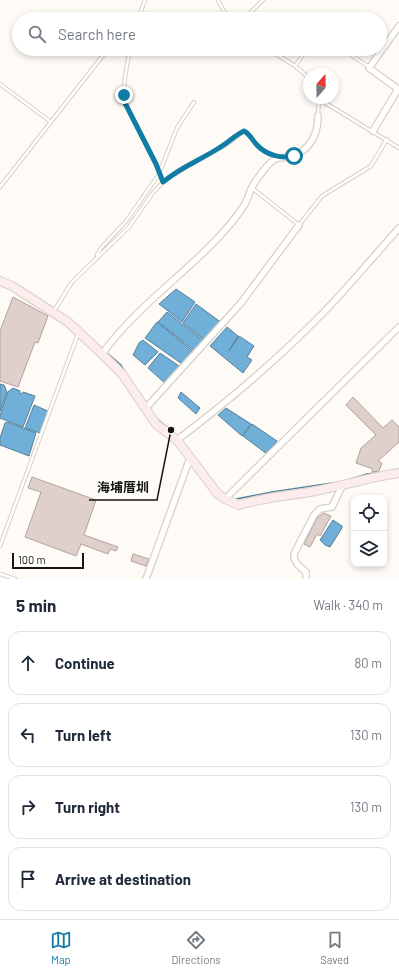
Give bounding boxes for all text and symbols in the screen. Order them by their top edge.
search box [12,12,387,56]
icon: search [26,23,48,45]
text: Search here [58,25,136,43]
north arrow [303,68,339,104]
route end [115,86,133,104]
route start [285,147,303,165]
callout: 海埔厝圳 [89,475,157,500]
text: 海埔厝圳 [97,479,149,495]
map controls [351,495,387,567]
button: locate [351,495,387,531]
button: layers [351,531,387,567]
scale bar [12,551,84,570]
text: 100 m [18,553,46,566]
text: 5 min [16,595,56,615]
text: Walk · 340 m [314,597,383,613]
icon: ahead [17,652,39,674]
text: Continue [55,654,115,672]
text: 80 m [355,655,382,671]
icon: left [17,724,39,746]
text: Turn left [55,726,111,744]
text: 130 m [350,727,382,743]
icon: right [17,796,39,818]
text: Turn right [55,798,120,816]
text: 130 m [350,799,382,815]
icon: arrive [17,868,39,890]
text: Arrive at destination [55,870,191,888]
tab: Map [50,929,72,966]
tab: Directions [171,929,221,966]
tab: Saved [320,929,349,966]

